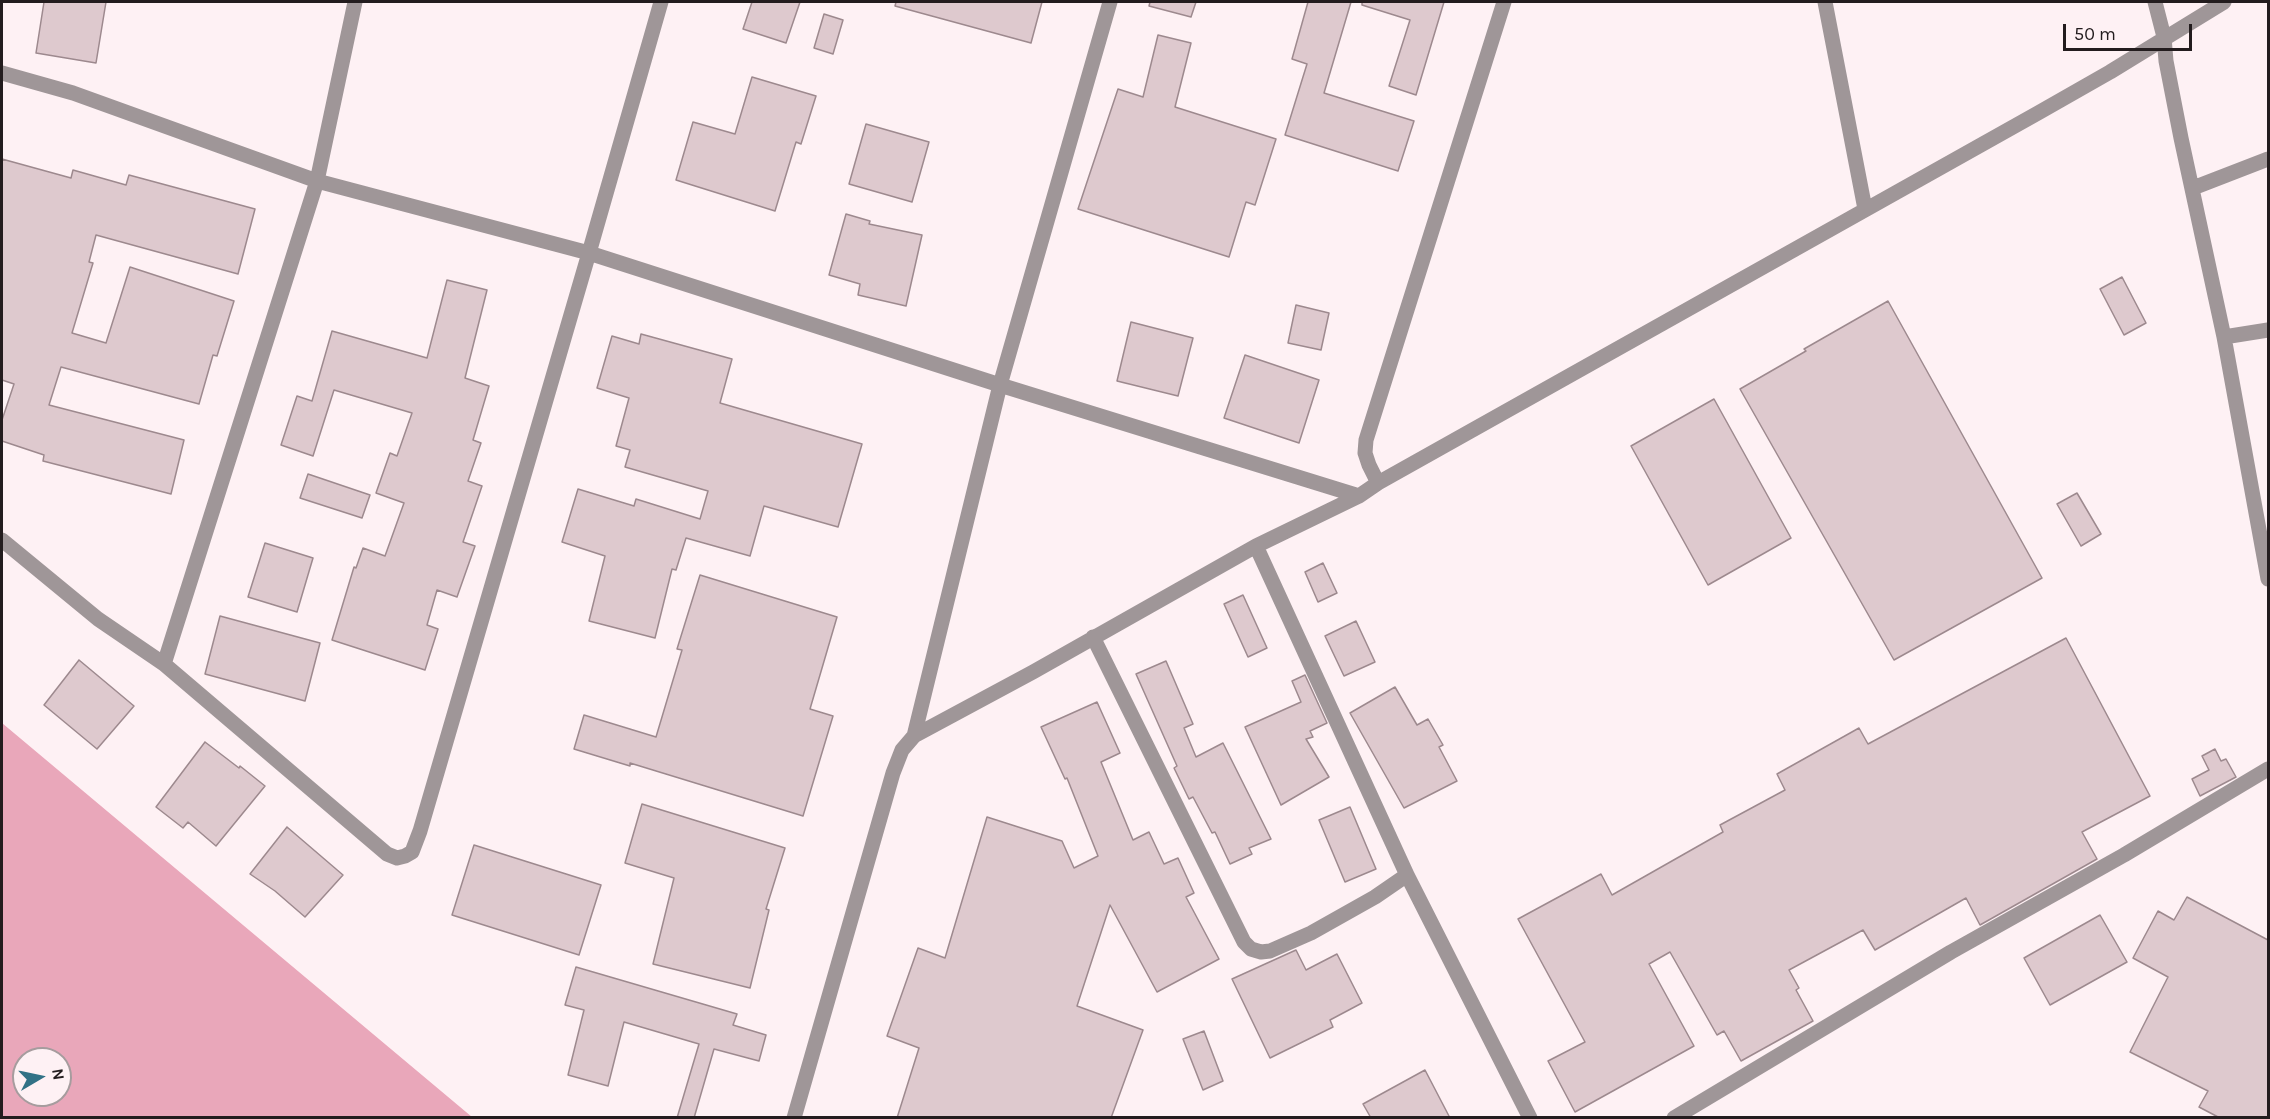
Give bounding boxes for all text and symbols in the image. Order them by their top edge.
scale bar [2066,12,2195,50]
text: 50 m [2074,23,2116,45]
north arrow [12,1047,72,1107]
text: N [48,1067,69,1082]

